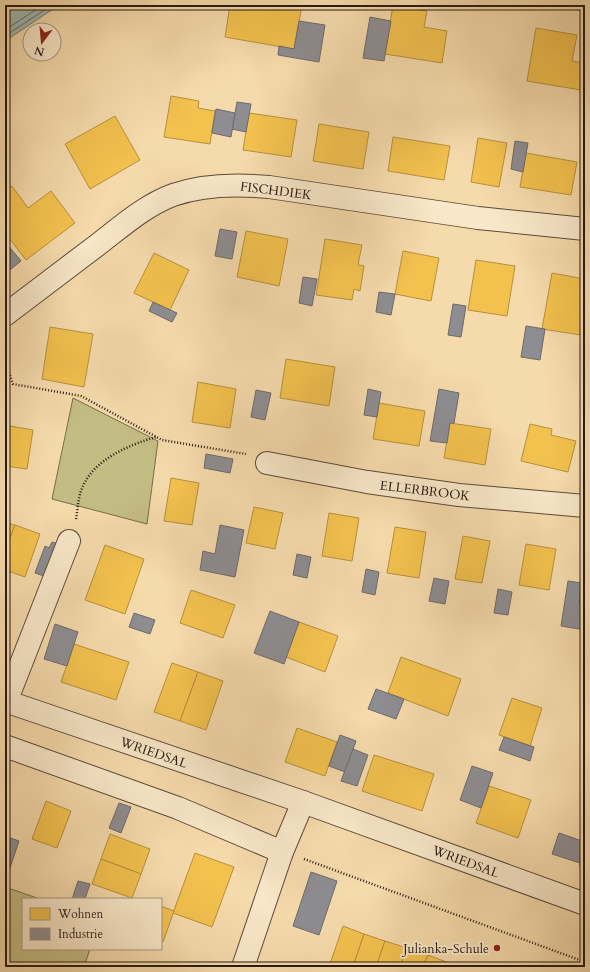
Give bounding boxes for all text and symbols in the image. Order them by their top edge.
north arrow [22,22,62,62]
text: N [32,42,46,60]
street label: FISCHDIEK [239,178,313,204]
street label: ELLERBROOK [379,477,471,505]
street label: WRIEDSAL [117,733,190,773]
street label: WRIEDSAL [429,841,502,882]
legend [22,898,162,950]
text: Wohnen [57,906,104,922]
text: Industrie [58,926,103,942]
place label: Julianka-Schule [401,940,489,958]
marker: Julianka-Schule [492,943,502,953]

